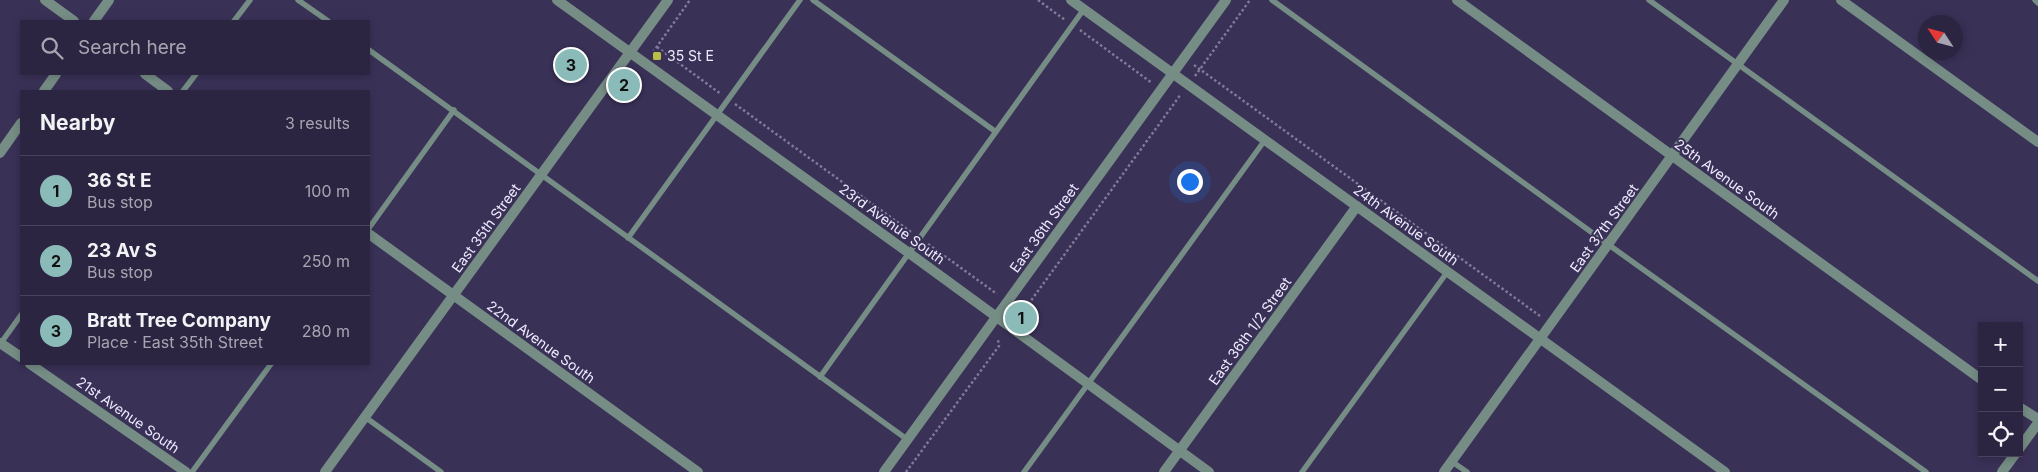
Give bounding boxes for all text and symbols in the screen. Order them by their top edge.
north arrow [1918,15,1963,60]
search box [20,20,370,75]
icon: search [38,34,66,62]
text: Search here [78,36,187,59]
pin: 3 [555,46,587,84]
place label: 35 St E [667,47,714,64]
marker: 35 St E [651,50,663,62]
pin: 2 [608,66,640,104]
text: Nearby [40,110,115,135]
text: 3 results [285,113,350,133]
street label: 25th Avenue South [1672,135,1783,222]
text: 36 St E [87,169,152,192]
your location [1177,169,1203,195]
street label: East 35th Street [448,180,524,275]
street label: 23rd Avenue South [836,180,948,268]
street label: East 36th Street [1006,180,1082,276]
street label: East 37th Street [1566,180,1642,275]
text: 1 [53,181,59,201]
text: 100 m [305,181,350,201]
street label: 24th Avenue South [1350,181,1462,268]
text: Bus stop [87,192,153,212]
text: 23 Av S [87,239,157,262]
text: 2 [51,251,61,271]
text: 250 m [302,251,350,271]
text: Bus stop [87,262,153,282]
street label: East 36th 1/2 Street [1205,273,1295,388]
street label: 22nd Avenue South [484,297,599,387]
pin: 1 [1005,299,1037,337]
text: Bratt Tree Company [87,309,271,332]
text: 3 [51,321,61,341]
text: 280 m [302,321,350,341]
map controls [1978,322,2023,457]
button: + [1978,322,2023,367]
text: Place · East 35th Street [87,332,263,352]
button: − [1978,367,2023,412]
street label: 21st Avenue South [74,373,183,456]
button: locate [1978,412,2023,457]

